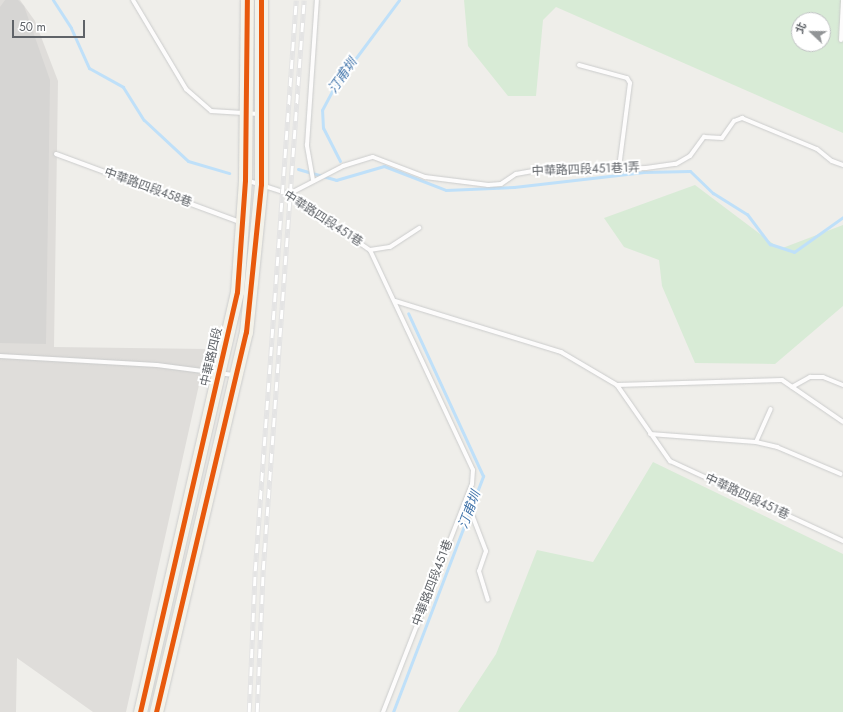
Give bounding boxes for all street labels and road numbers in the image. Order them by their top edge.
street label: 中華路四段451巷1弄 [531,161,641,179]
street label: 中華路四段458巷 [102,165,194,211]
street label: 中華路四段451巷 [281,188,365,250]
street label: 中華路四段 [198,326,226,388]
street label: 中華路四段451巷 [703,471,791,523]
street label: 中華路四段451巷 [410,538,456,628]

